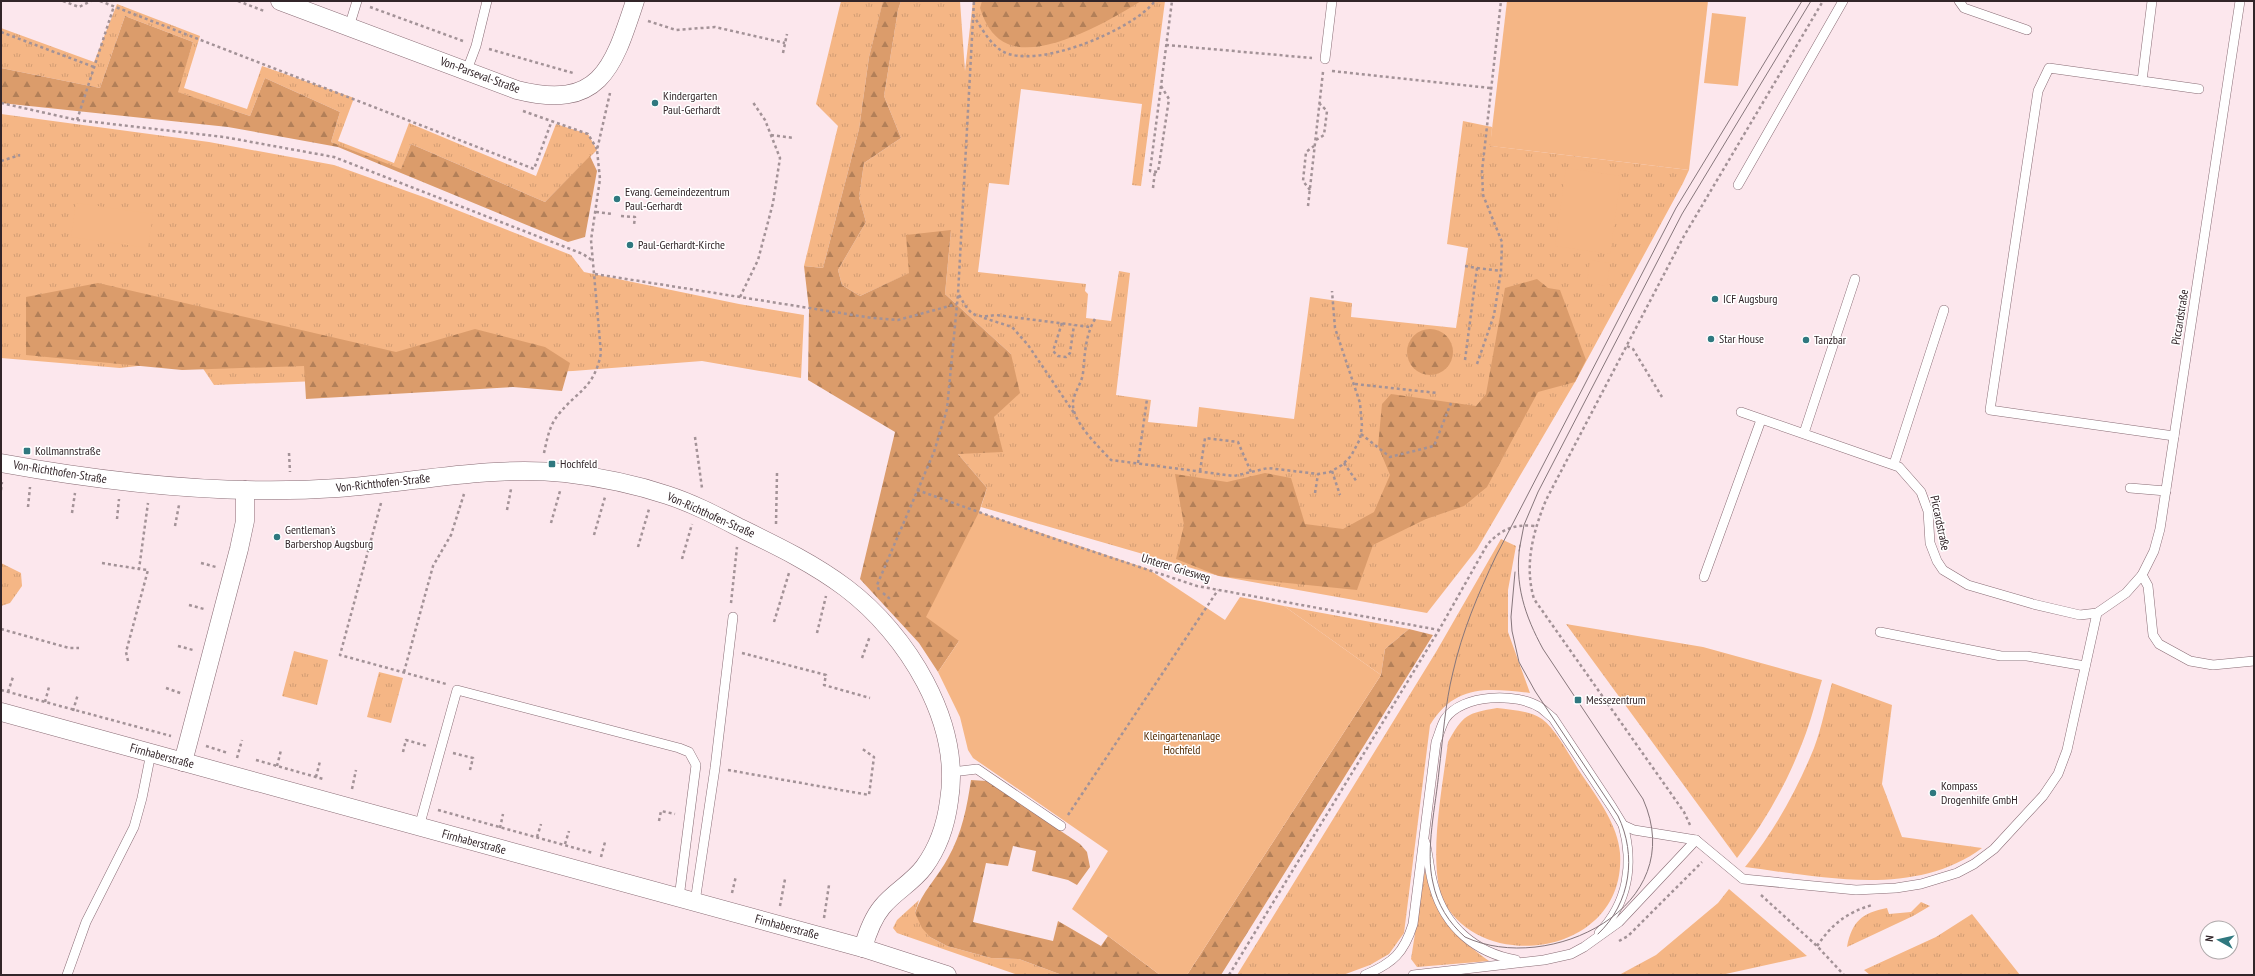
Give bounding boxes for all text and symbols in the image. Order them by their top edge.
street label: Von-Parseval-Straße [437,53,522,96]
place label: Kindergarten Paul-Gerhardt [663,88,721,117]
marker: Kindergarten Paul-Gerhardt [650,98,660,108]
place label: Evang. Gemeindezentrum Paul-Gerhardt [625,184,730,213]
marker: Evang. Gemeindezentrum Paul-Gerhardt [612,194,622,204]
place label: Paul-Gerhardt-Kirche [638,237,725,252]
marker: Paul-Gerhardt-Kirche [625,240,635,250]
street label: Piccardstraße [2168,288,2191,346]
place label: ICF Augsburg [1723,291,1777,306]
marker: ICF Augsburg [1710,294,1720,304]
place label: Star House [1719,331,1764,346]
place label: Tanzbar [1814,332,1847,347]
marker: Star House [1706,334,1716,344]
marker: Tanzbar [1801,335,1811,345]
place label: Kollmannstraße [35,443,101,458]
marker: Kollmannstraße [22,446,32,456]
place label: Hochfeld [560,456,597,471]
street label: Von-Richthofen-Straße [11,457,108,486]
marker: Hochfeld [547,459,557,469]
street label: Von-Richthofen-Straße [334,470,431,495]
street label: Von-Richthofen-Straße [664,488,757,541]
street label: Piccardstraße [1927,494,1954,552]
place label: Gentleman's Barbershop Augsburg [285,522,373,551]
marker: Gentleman's Barbershop Augsburg [272,532,282,542]
street label: Unterer Griesweg [1140,550,1213,585]
place label: Messezentrum [1586,692,1646,707]
marker: Messezentrum [1573,695,1583,705]
park label: Kleingartenanlage Hochfeld [1144,728,1220,757]
street label: Firnhaberstraße [128,740,196,771]
place label: Kompass Drogenhilfe GmbH [1941,778,2018,807]
marker: Kompass Drogenhilfe GmbH [1928,788,1938,798]
street label: Firnhaberstraße [440,826,508,857]
street label: Firnhaberstraße [753,911,821,942]
north arrow [2199,920,2239,960]
text: N [2202,935,2216,943]

